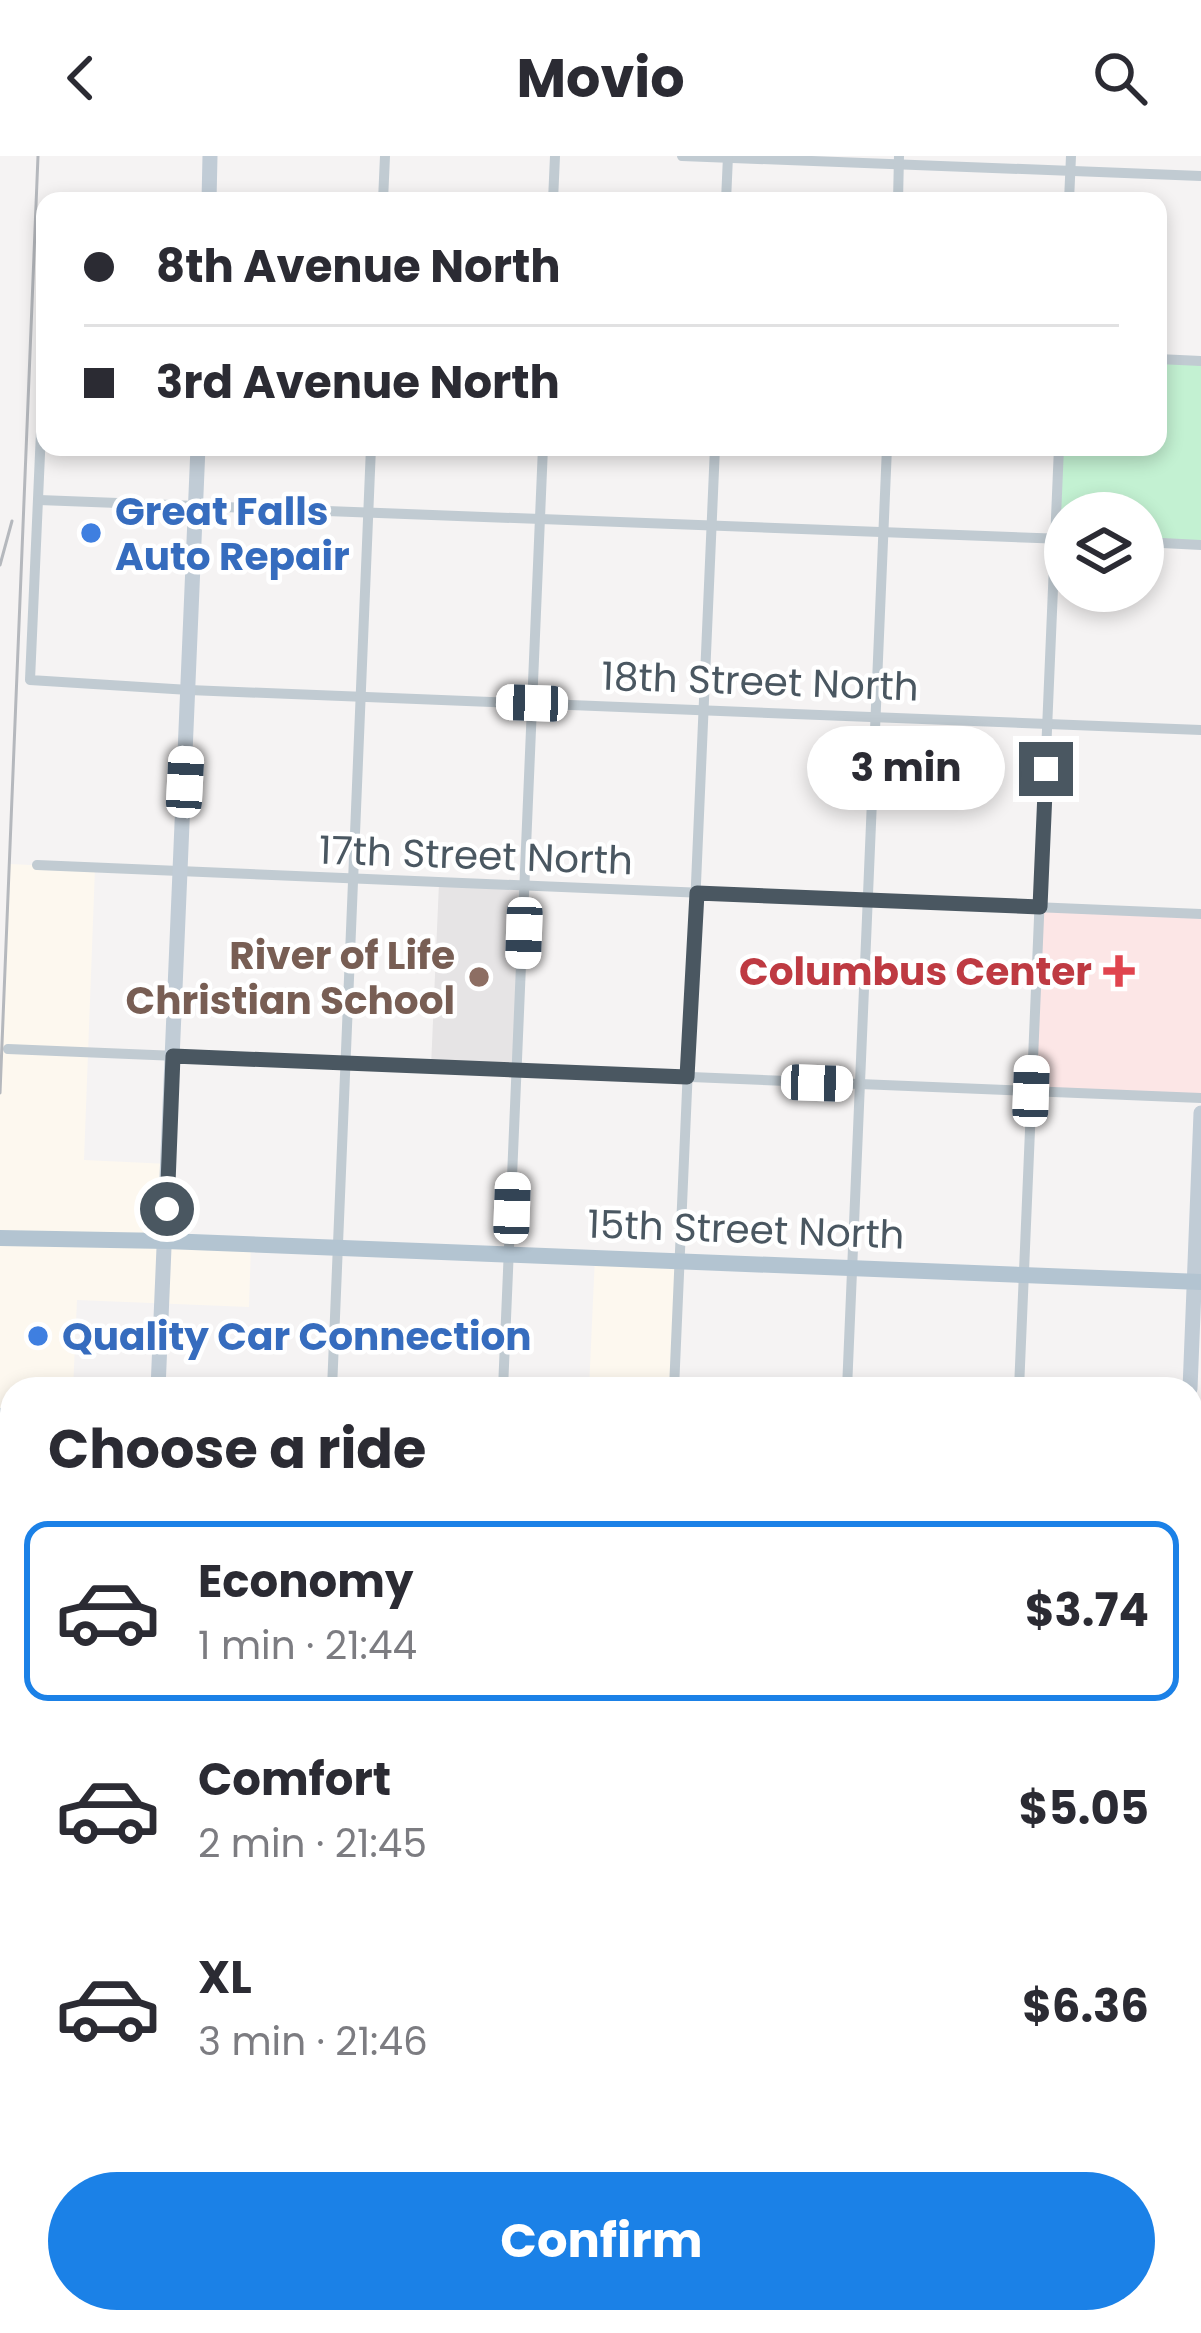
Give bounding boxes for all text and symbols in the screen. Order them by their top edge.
text: Movio [516,40,685,116]
icon: back [48,45,114,111]
icon: search [1087,45,1153,111]
text: 8th Avenue North [156,235,561,298]
text: 3rd Avenue North [156,351,560,414]
place label: Great Falls Auto Repair [115,484,350,584]
map controls [1044,492,1164,612]
button: layers [1044,492,1164,612]
marker: Great Falls Auto Repair [78,520,104,546]
street label: 18th Street North [600,648,920,715]
car [495,684,569,722]
callout: 3 min [806,727,1004,811]
text: 3 min [851,740,961,795]
route end [1019,742,1073,796]
car [165,745,205,819]
street label: 17th Street North [318,823,634,888]
car [505,896,543,970]
place label: River of Life Christian School [126,928,455,1028]
place label: Columbus Center [739,944,1092,999]
marker: Columbus Center [1103,955,1135,987]
marker: River of Life Christian School [466,964,492,990]
car [1012,1054,1050,1128]
car [780,1064,854,1102]
car [493,1171,531,1245]
route start [140,1182,194,1236]
street label: 15th Street North [587,1196,905,1263]
place label: Quality Car Connection [62,1309,532,1364]
marker: Quality Car Connection [25,1323,51,1349]
text: Choose a ride [48,1411,426,1487]
text: Economy [198,1550,413,1613]
icon: car [54,1557,162,1665]
text: $3.74 [1025,1579,1149,1642]
text: 1 min · 21:44 [198,1618,417,1673]
text: Comfort [198,1748,391,1811]
icon: car [54,1755,162,1863]
text: $5.05 [1019,1777,1149,1840]
text: 2 min · 21:45 [198,1816,427,1871]
text: XL [198,1946,252,2009]
icon: car [54,1953,162,2061]
text: $6.36 [1022,1975,1149,2038]
text: 3 min · 21:46 [198,2014,428,2069]
button: Confirm [48,2172,1155,2310]

